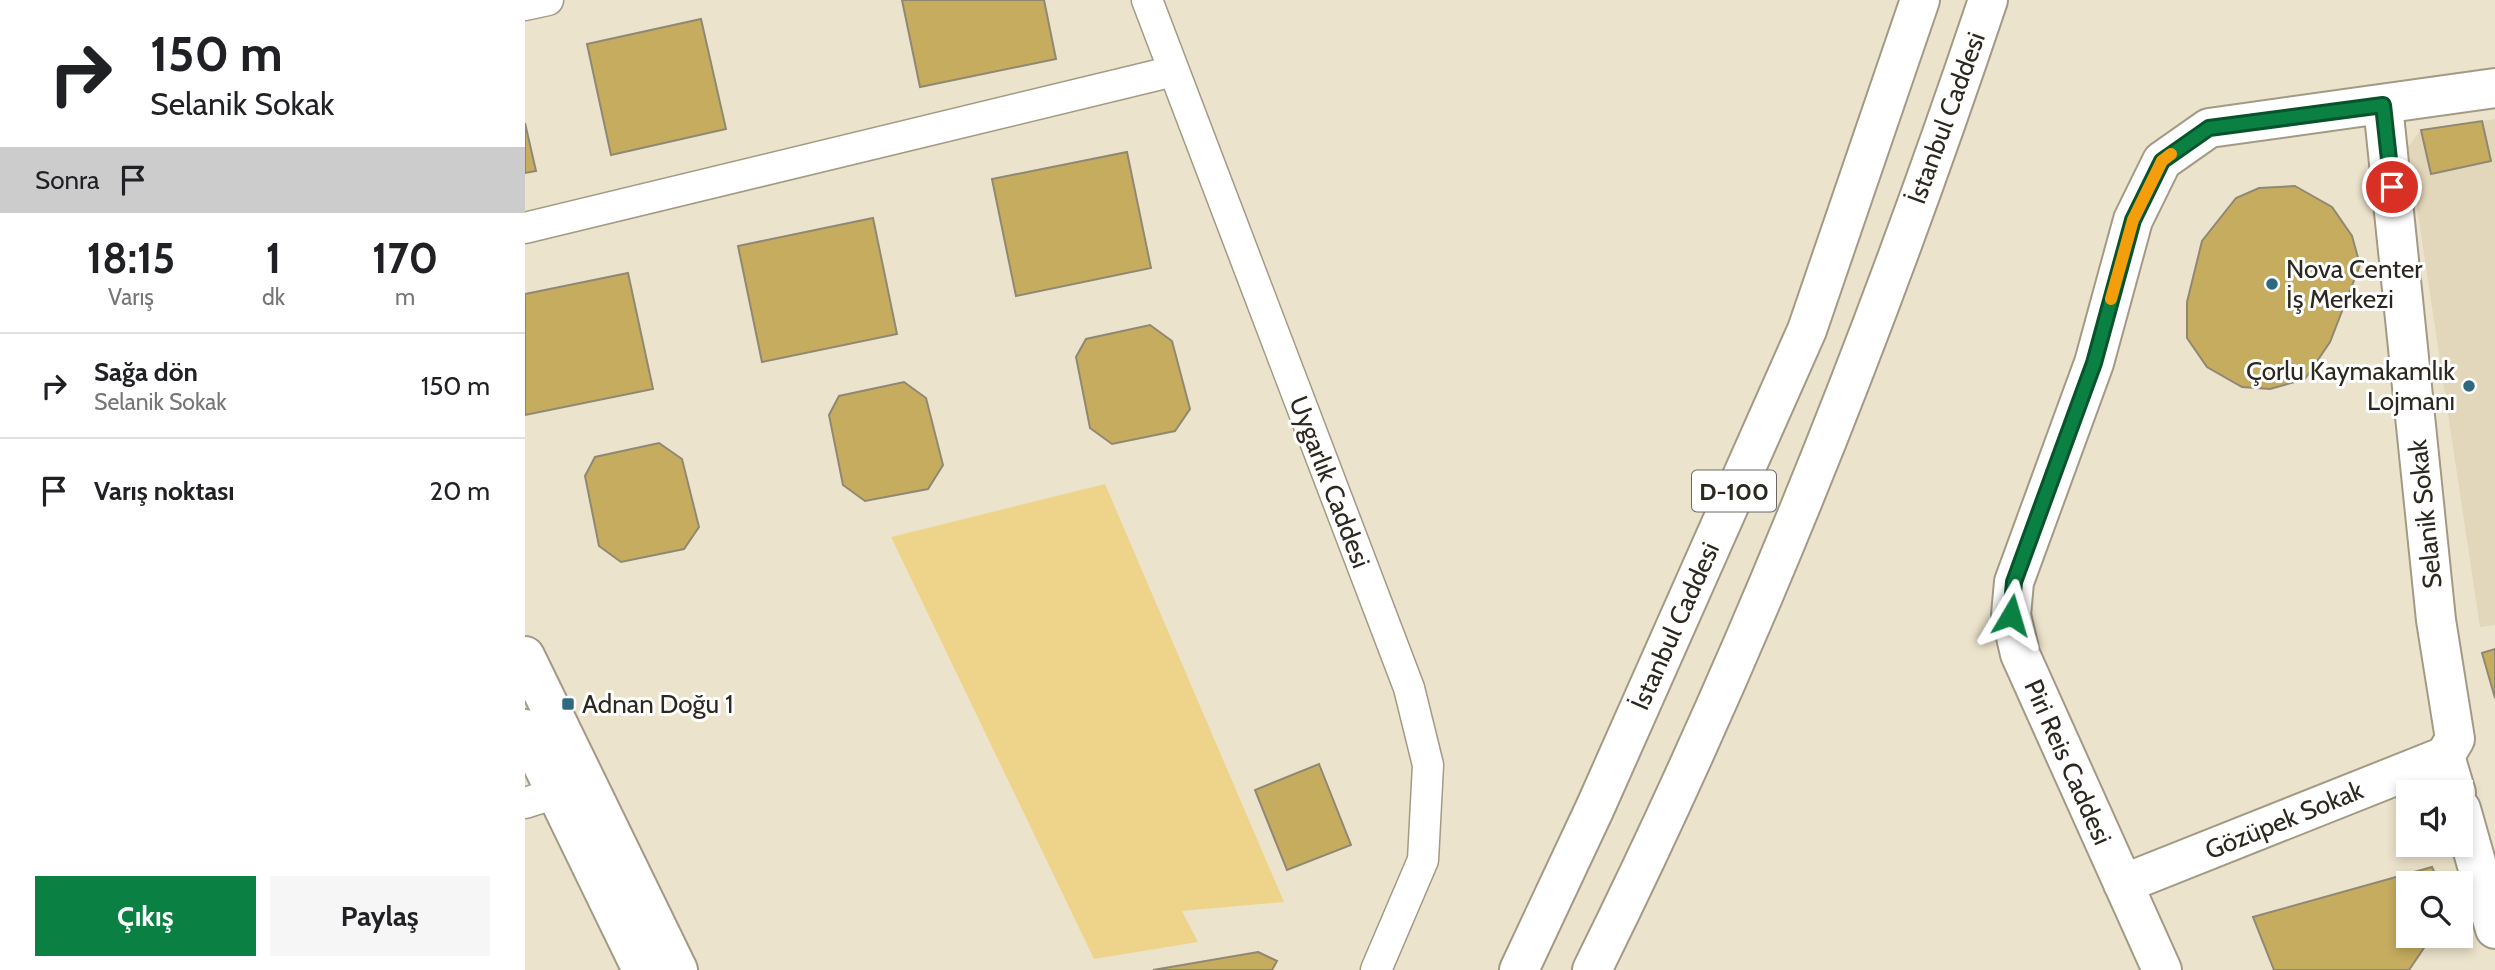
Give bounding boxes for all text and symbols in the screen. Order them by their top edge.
text: 150 m [150,24,283,83]
icon: right [35,28,126,119]
street label: İstanbul Caddesi [1900,28,1992,208]
text: Selanik Sokak [150,84,334,123]
pin [2362,157,2422,217]
icon: arrive [114,161,152,199]
text: Sonra [35,164,100,196]
icon: arrive [2373,168,2411,206]
text: 18:15 [87,232,175,284]
text: 1 [266,232,281,284]
text: 170 [372,232,438,284]
place label: Nova Center İş Merkezi [2286,253,2423,315]
marker: Nova Center İş Merkezi [2264,276,2280,292]
text: Varış [108,283,154,311]
text: dk [262,283,285,311]
text: m [395,283,415,311]
place label: Çorlu Kaymakamlık Lojmanı [2246,355,2455,417]
text: Sağa dön [94,356,198,388]
icon: right [35,367,73,405]
text: 150 m [421,370,490,402]
marker: Çorlu Kaymakamlık Lojmanı [2461,378,2477,394]
text: Selanik Sokak [94,388,227,416]
street label: Uygarlık Caddesi [1283,392,1377,572]
street label: Selanik Sokak [2401,438,2449,590]
road number: D-100 [1692,470,1776,512]
icon: arrive [35,472,73,510]
text: Varış noktası [94,475,235,507]
text: 20 m [430,475,490,507]
street label: İstanbul Caddesi [1624,537,1726,715]
position arrow [1974,578,2048,652]
street label: Piri Reis Caddesi [2017,674,2119,850]
place label: Adnan Doğu 1 [582,688,734,720]
marker: Adnan Doğu 1 [560,696,576,712]
street label: Gözüpek Sokak [2200,774,2368,866]
map controls [2396,780,2473,948]
button: sound [2396,780,2473,857]
button: search [2396,871,2473,948]
button: Çıkış [35,876,256,956]
button: Paylaş [270,876,490,956]

